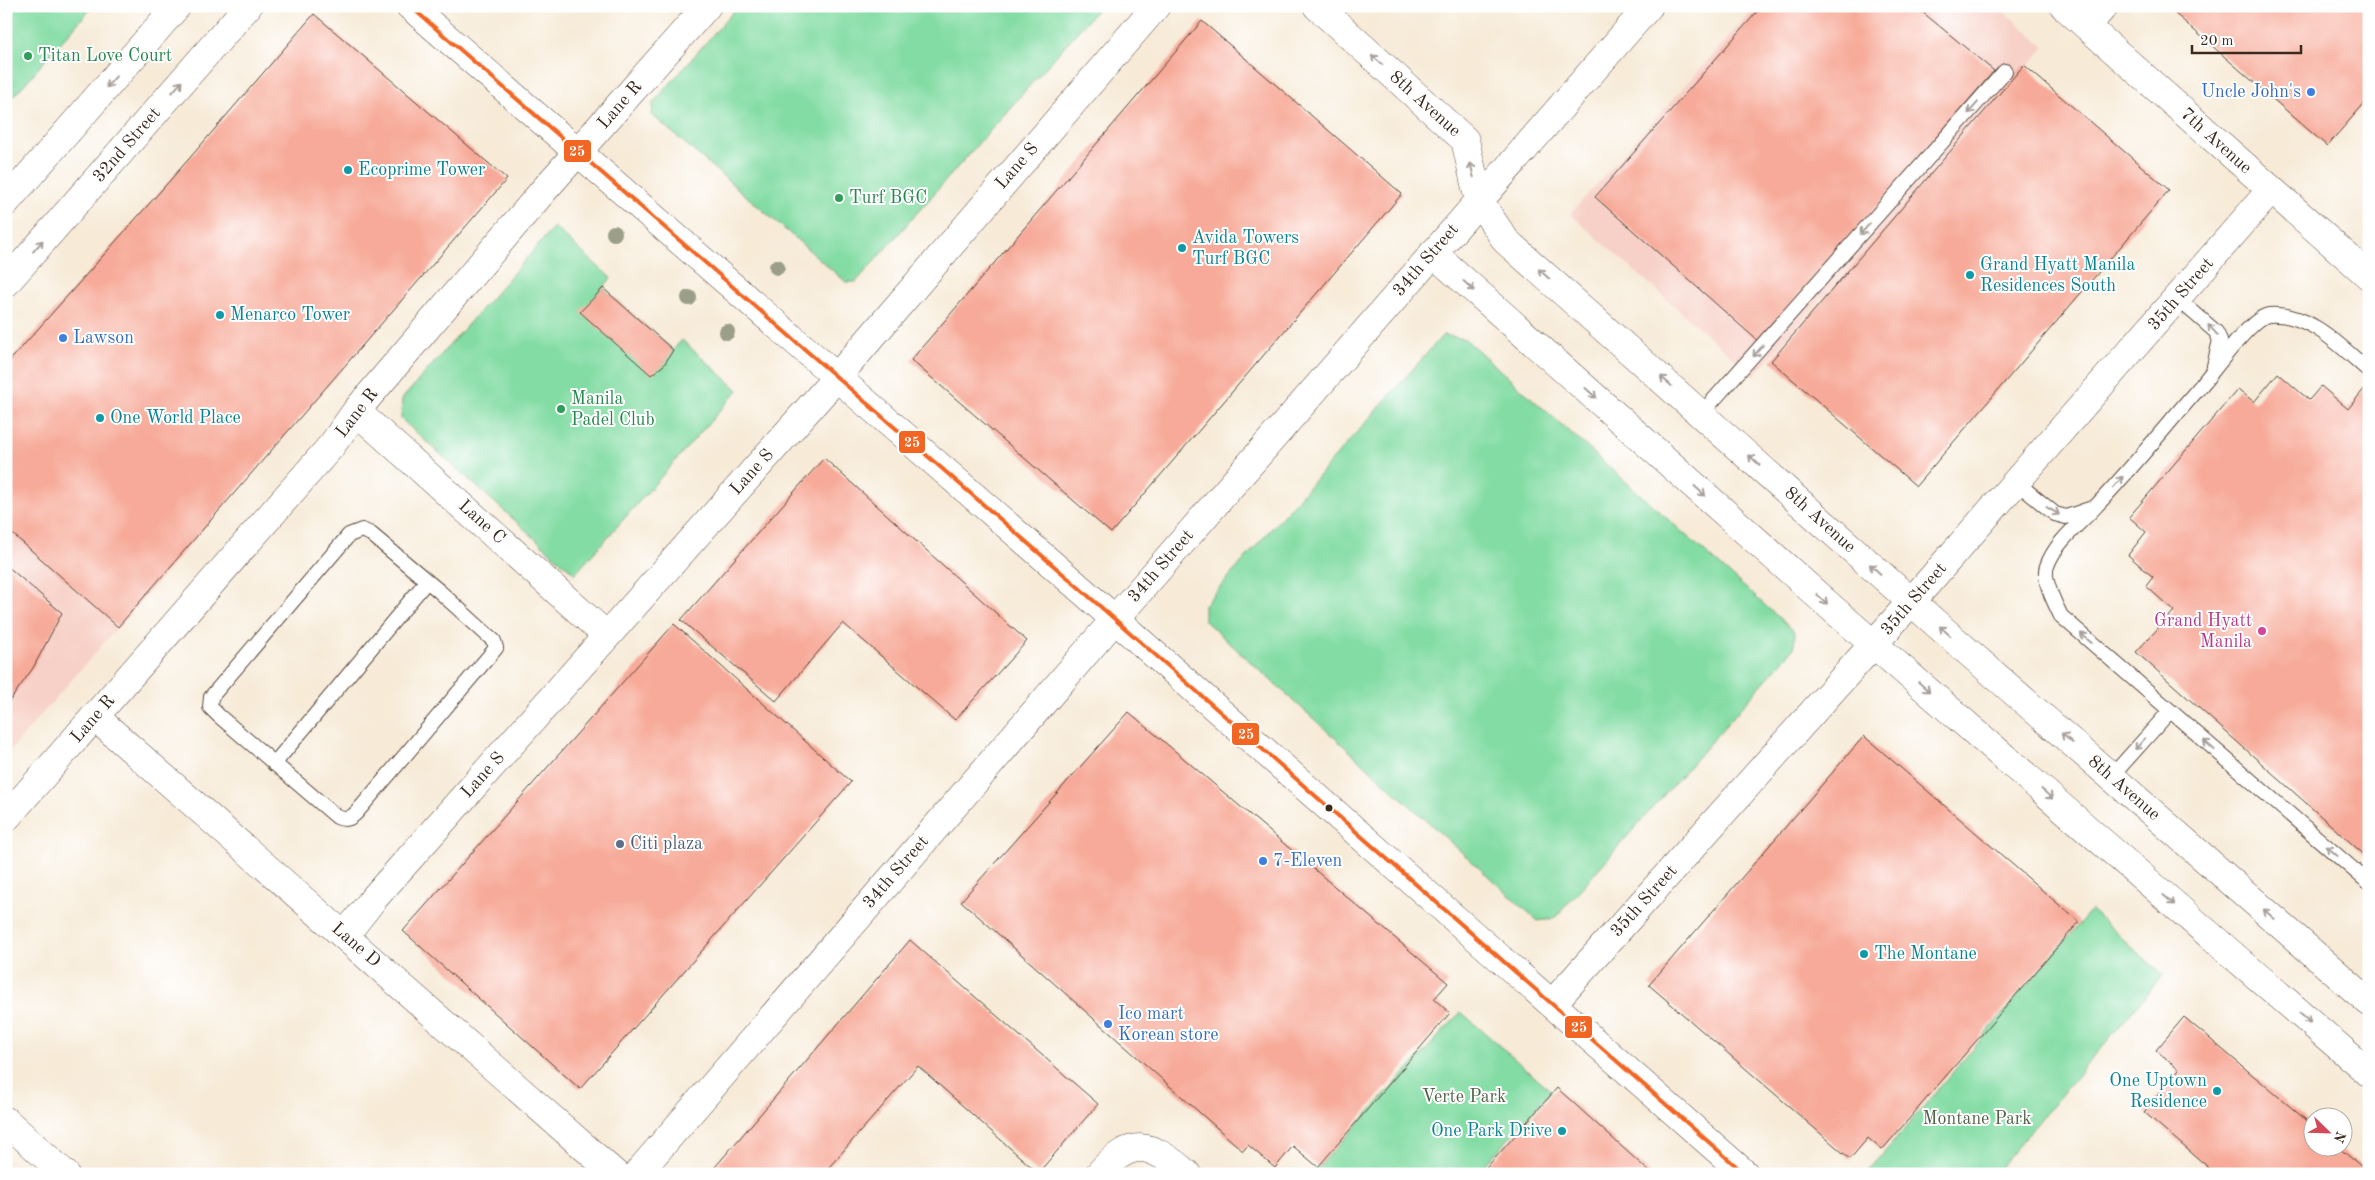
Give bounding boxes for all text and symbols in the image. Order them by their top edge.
scale bar [2192,22,2301,54]
text: 20 m [2200,34,2234,49]
place label: Titan Love Court [38,47,172,65]
marker: Titan Love Court [22,50,34,62]
one-way arrow [1370,55,1383,66]
street label: 8th Avenue [1386,68,1464,140]
one-way arrow [105,76,116,89]
street label: Lane R [595,78,646,132]
one-way arrow [172,81,183,94]
place label: Uncle John's [2201,83,2301,101]
marker: Uncle John's [2305,86,2317,98]
one-way arrow [1967,101,1979,114]
street label: 32nd Street [90,104,164,186]
street label: 7th Avenue [2177,105,2255,177]
line badge: 25 [563,139,592,163]
street label: Lane S [992,139,1042,193]
text: 25 [569,145,585,159]
place label: Ecoprime Tower [358,161,486,179]
one-way arrow [1467,163,1476,179]
marker: Ecoprime Tower [342,164,354,176]
place label: Turf BGC [849,189,927,207]
marker: Turf BGC [833,192,845,204]
street label: 34th Street [1390,220,1462,300]
one-way arrow [1859,223,1871,236]
place label: Avida Towers Turf BGC [1192,229,1299,268]
one-way arrow [33,240,44,253]
marker: Avida Towers Turf BGC [1176,242,1188,254]
street label: 35th Street [2145,254,2217,334]
place label: Grand Hyatt Manila Residences South [1980,256,2135,295]
one-way arrow [1537,268,1550,280]
marker: Grand Hyatt Manila Residences South [1964,269,1976,281]
one-way arrow [1463,280,1476,291]
place label: Menarco Tower [230,306,351,324]
marker: Menarco Tower [214,309,226,321]
one-way arrow [2207,324,2218,337]
place label: Lawson [73,329,134,347]
marker: Lawson [57,332,69,344]
one-way arrow [1752,344,1763,357]
one-way arrow [1659,375,1672,387]
street label: Lane R [332,385,382,441]
one-way arrow [1584,388,1597,399]
place label: Manila Padel Club [571,390,655,429]
marker: Manila Padel Club [555,403,567,415]
place label: One World Place [110,409,241,427]
marker: One World Place [94,412,106,424]
line badge: 25 [898,430,926,454]
text: 25 [904,436,920,450]
street label: Lane S [727,445,777,499]
one-way arrow [1748,454,1761,466]
one-way arrow [2112,475,2124,488]
street label: 8th Avenue [1781,484,1859,556]
one-way arrow [1694,485,1707,497]
street label: Lane C [455,497,509,547]
one-way arrow [2046,506,2060,516]
street label: 34th Street [1125,526,1197,606]
street label: 35th Street [1878,559,1950,639]
one-way arrow [1869,563,1882,575]
one-way arrow [1815,593,1828,604]
place label: Grand Hyatt Manila [2154,612,2252,651]
marker: Grand Hyatt Manila [2256,625,2268,637]
one-way arrow [1938,626,1951,637]
one-way arrow [2080,633,2093,644]
one-way arrow [1918,681,1931,693]
street label: Lane R [68,692,119,746]
line badge: 25 [1231,722,1260,746]
text: 25 [1238,728,1254,742]
one-way arrow [2061,733,2074,744]
one-way arrow [2135,738,2146,751]
one-way arrow [2202,739,2215,750]
street label: Lane S [458,748,508,802]
street label: 8th Avenue [2085,752,2163,824]
one-way arrow [2040,788,2053,799]
unlabelled marker [1324,803,1334,813]
street label: 34th Street [860,832,932,912]
place label: Citi plaza [630,835,703,853]
marker: Citi plaza [614,838,626,850]
one-way arrow [2325,845,2338,856]
place label: 7-Eleven [1273,852,1343,870]
marker: 7-Eleven [1257,855,1269,867]
street label: 35th Street [1607,862,1681,940]
one-way arrow [2163,894,2176,906]
one-way arrow [2263,909,2276,920]
street label: Lane D [328,919,384,971]
place label: The Montane [1874,945,1977,963]
marker: The Montane [1858,948,1870,960]
place label: Ico mart Korean store [1118,1005,1219,1044]
one-way arrow [2299,1013,2312,1024]
line badge: 25 [1564,1015,1593,1039]
marker: Ico mart Korean store [1102,1018,1114,1030]
text: 25 [1571,1021,1587,1035]
place label: One Uptown Residence [2109,1072,2207,1111]
marker: One Uptown Residence [2211,1085,2223,1097]
park label: Verte Park [1422,1088,1506,1106]
north arrow [2302,1108,2352,1158]
park label: Montane Park [1922,1110,2032,1128]
place label: One Park Drive [1431,1122,1552,1140]
marker: One Park Drive [1556,1125,1568,1137]
text: N [2330,1129,2348,1145]

